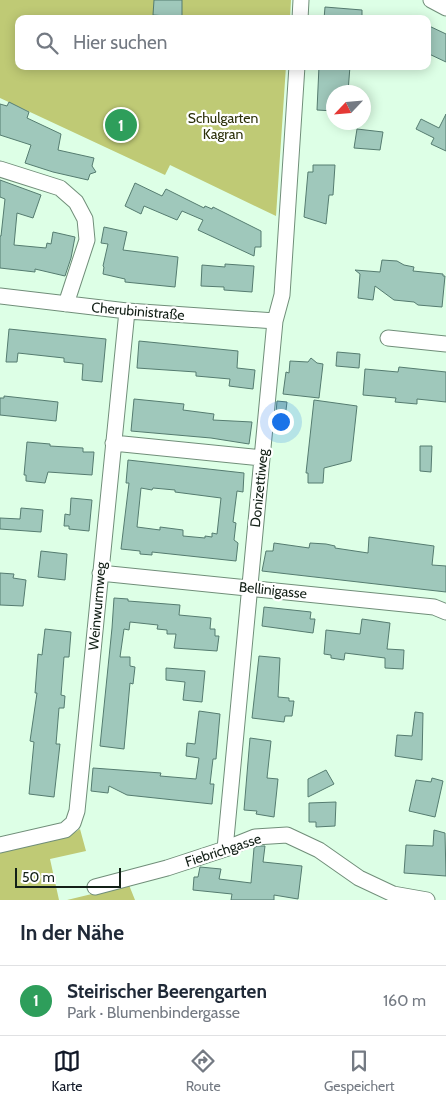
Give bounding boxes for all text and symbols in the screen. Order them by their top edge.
search box [15,15,431,70]
icon: search [33,29,61,57]
text: Hier suchen [73,31,167,54]
north arrow [326,85,371,130]
pin: 1 [105,106,137,144]
park label: Schulgarten Kagran [188,109,258,143]
street label: Cherubinistraße [91,298,185,324]
your location [268,409,294,435]
street label: Donizettiweg [246,447,272,528]
street label: Weinwurmweg [84,560,110,651]
street label: Bellinigasse [238,577,308,603]
street label: Fiebrichgasse [183,829,263,871]
scale bar [15,865,121,888]
text: 50 m [22,868,55,886]
text: In der Nähe [20,920,124,945]
text: Steirischer Beerengarten [67,980,267,1003]
text: 1 [33,991,39,1010]
text: 160 m [383,991,426,1010]
text: Park · Blumenbindergasse [67,1003,240,1022]
tab: Karte [52,1047,82,1095]
tab: Route [186,1047,221,1095]
tab: Gespeichert [324,1047,394,1095]

